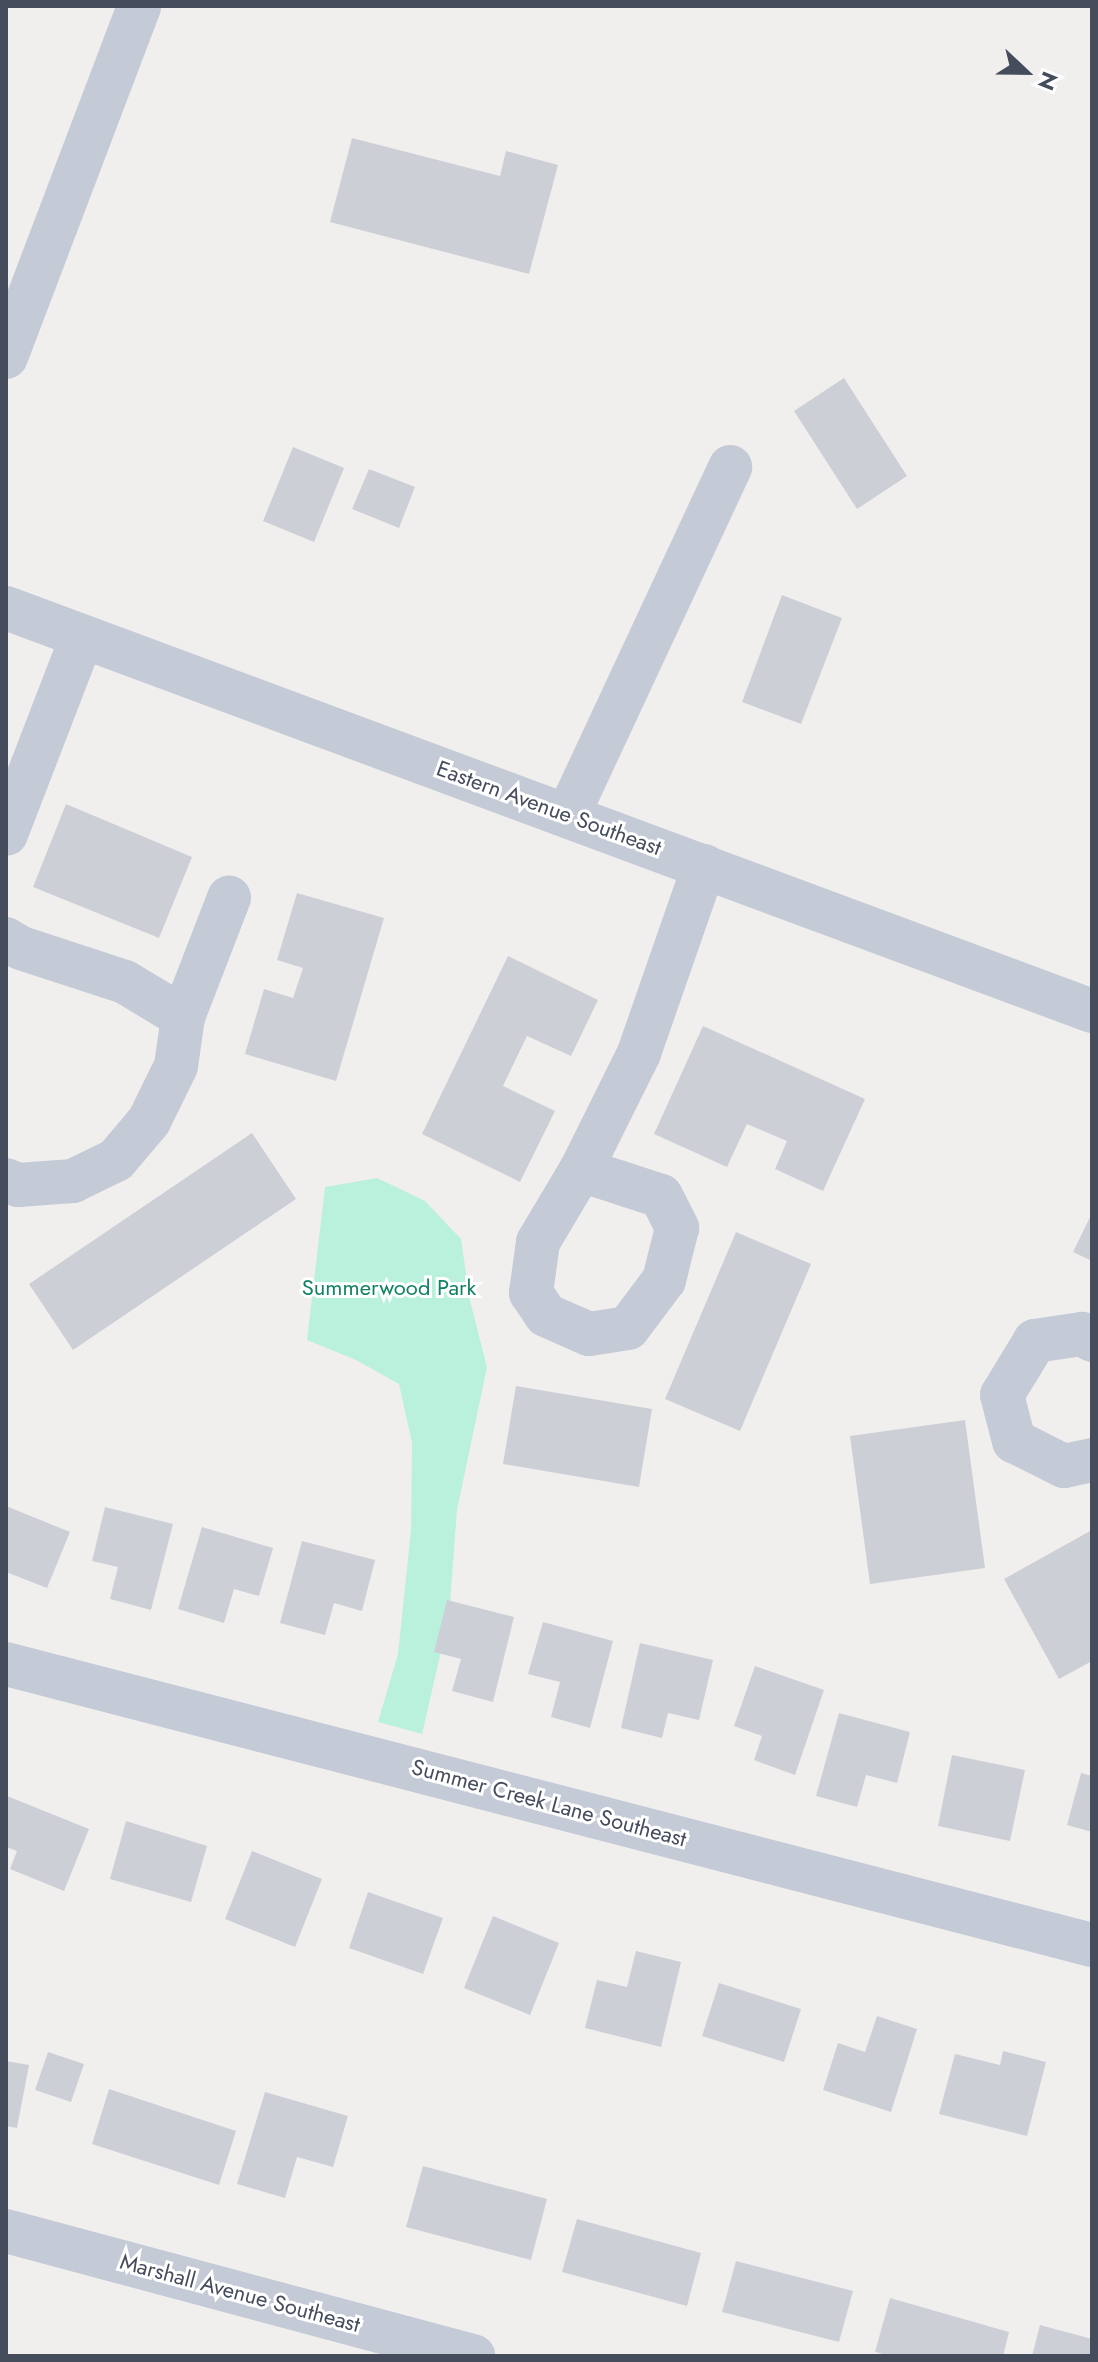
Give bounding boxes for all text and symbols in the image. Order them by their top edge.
north arrow [986,32,1066,112]
text: N [1030,67,1066,95]
street label: Eastern Avenue Southeast [433,755,665,861]
park label: Summerwood Park [302,1275,476,1301]
street label: Summer Creek Lane Southeast [409,1754,689,1852]
street label: Marshall Avenue Southeast [117,2248,363,2338]

